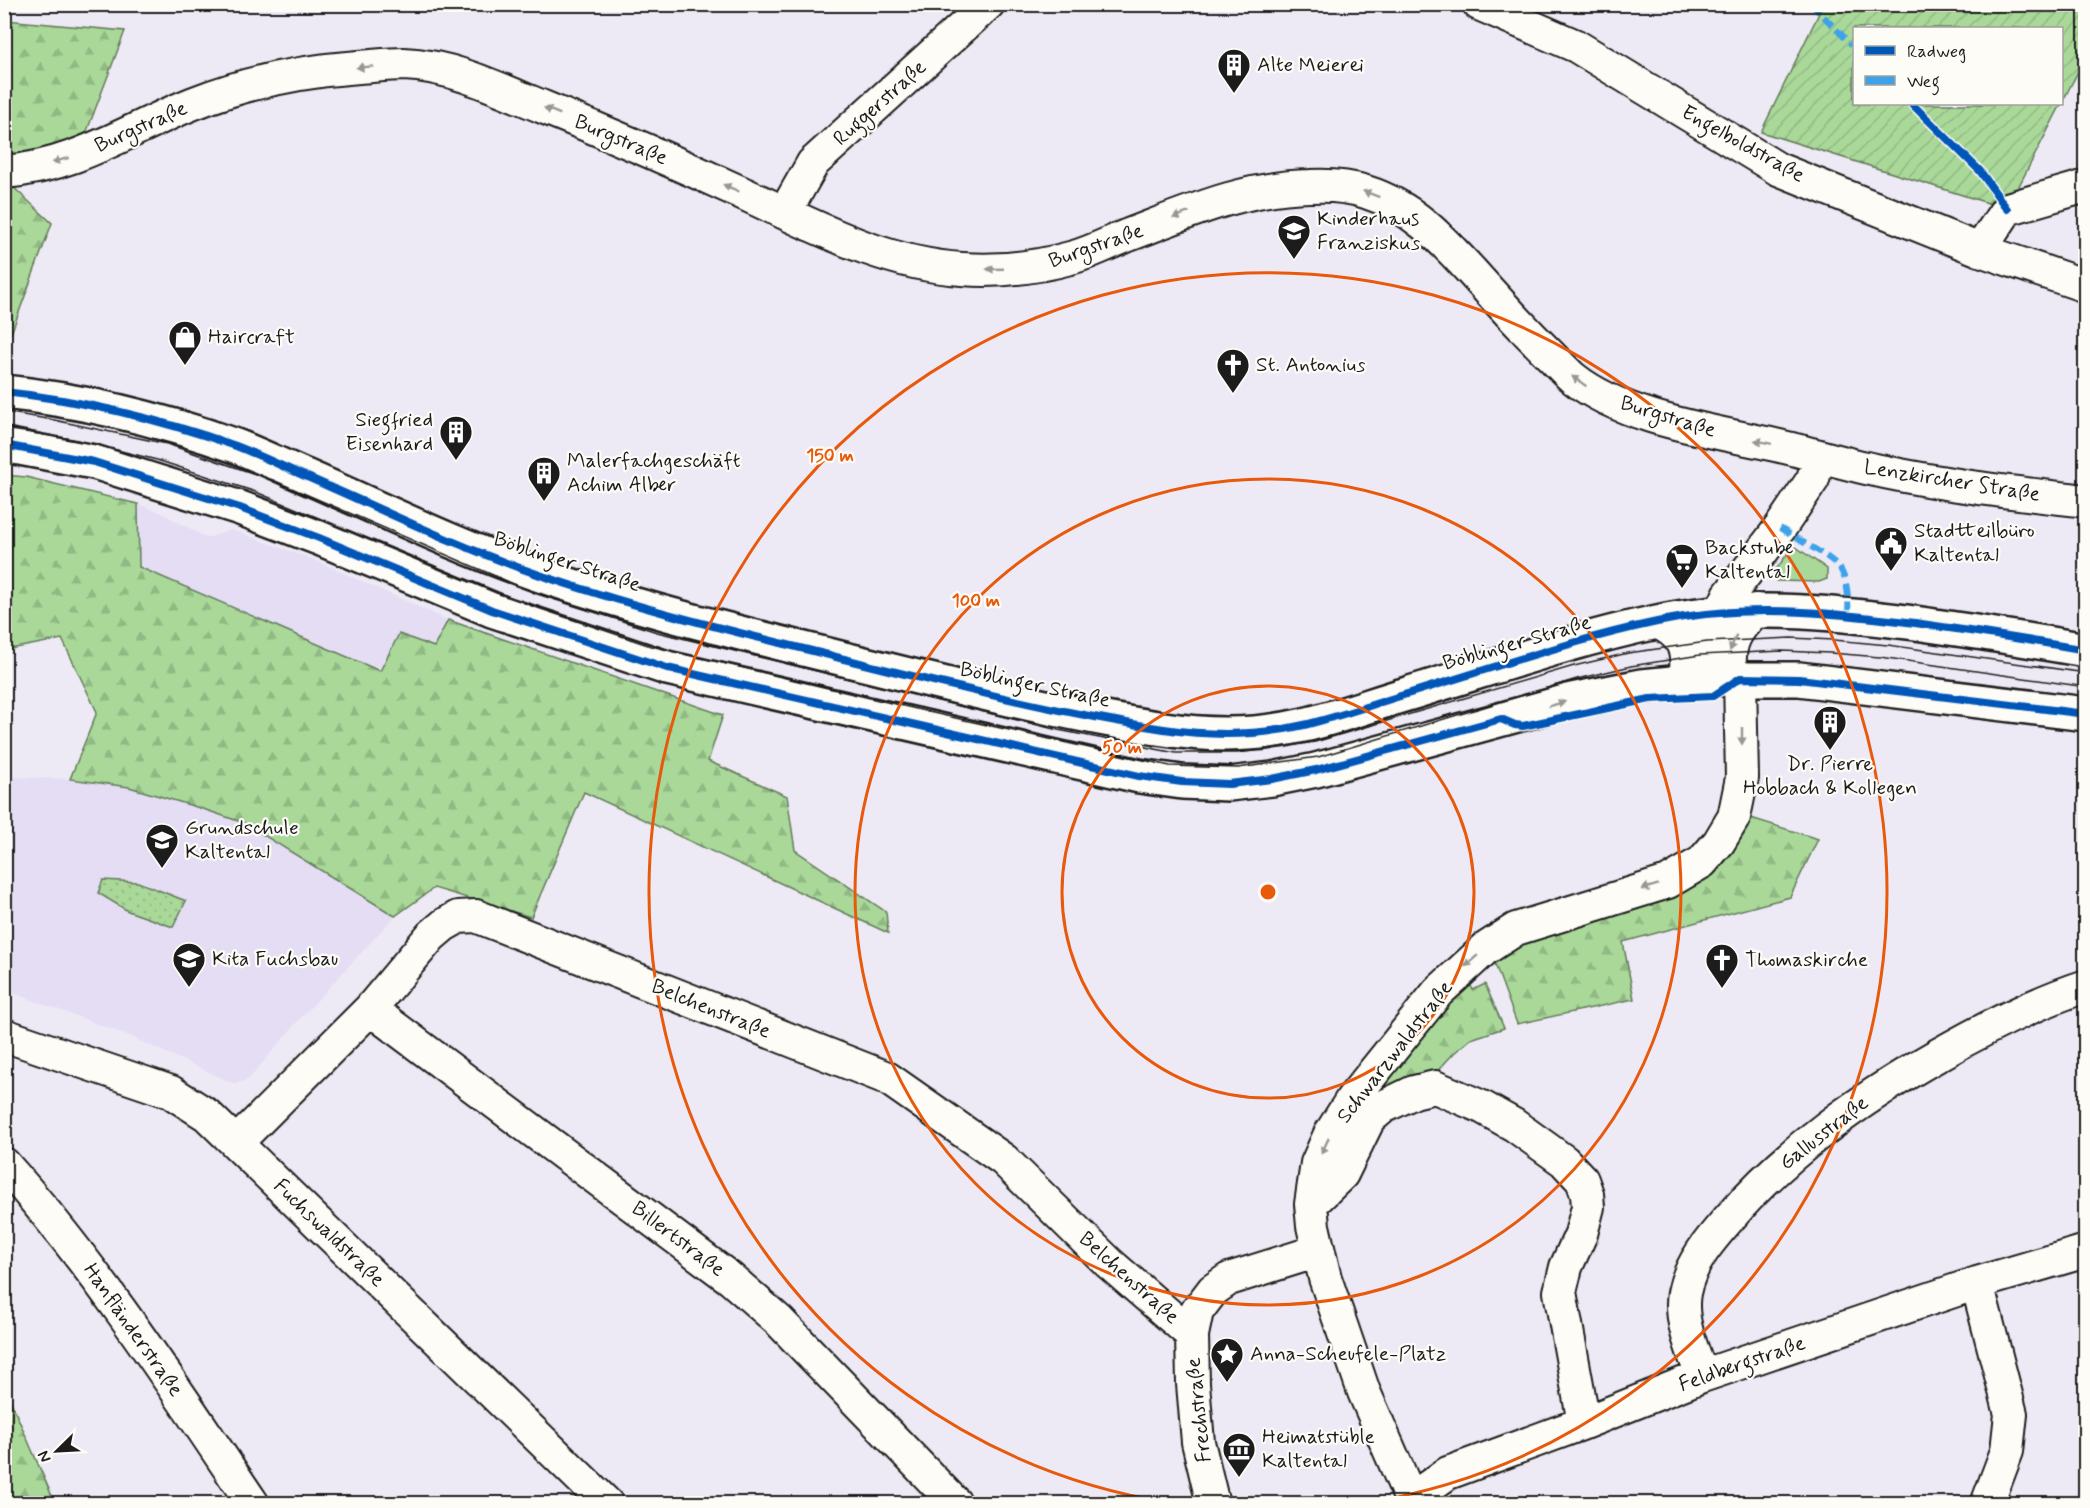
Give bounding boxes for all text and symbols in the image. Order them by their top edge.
legend [1853,27,2063,105]
text: Radweg [1907,40,1966,64]
building icon: Alte Meierei [1216,47,1252,94]
place label: Alte Meierei [1257,51,1364,79]
street label: Ruggerstraße [827,54,934,154]
one-way arrow [356,62,375,72]
text: Weg [1907,70,1940,96]
street label: Burgstraße [90,94,192,161]
street label: Engelboldstraße [1675,99,1810,191]
one-way arrow [543,106,561,116]
street label: Burgstraße [570,108,672,173]
one-way arrow [52,156,70,165]
one-way arrow [722,183,740,193]
one-way arrow [1362,188,1380,198]
place label: Kinderhaus Franziskus [1317,205,1420,257]
one-way arrow [1172,211,1190,220]
school or university icon: Kinderhaus Franziskus [1276,213,1312,260]
street label: Burgstraße [1045,217,1147,276]
one-way arrow [986,264,1005,274]
shop icon: Haircraft [167,319,203,366]
place label: Haircraft [208,323,295,351]
church icon: St. Antonius [1215,347,1251,394]
place label: St. Antonius [1256,351,1366,379]
one-way arrow [1572,375,1588,387]
street label: Burgstraße [1617,389,1719,446]
place label: Siegfried Eisenhard [345,406,433,458]
building icon: Siegfried Eisenhard [438,414,474,461]
one-way arrow [1753,437,1772,446]
text: 150 m [806,444,854,468]
place label: Malerfachgeschäft Achim Alber [567,447,741,499]
street label: Lenzkircher Straße [1862,453,2042,509]
building icon: Malerfachgeschäft Achim Alber [526,455,562,502]
place label: Stadtteilbüro Kaltental [1914,517,2035,569]
street label: Böblinger Straße [489,525,644,601]
public building icon: Stadtteilbüro Kaltental [1873,525,1909,572]
place label: Backstube Kaltental [1705,534,1793,586]
supermarket icon: Backstube Kaltental [1664,542,1700,589]
text: 100 m [952,589,1000,613]
street label: Böblinger Straße [1440,608,1595,679]
one-way arrow [1728,634,1738,652]
street label: Böblinger Straße [957,655,1113,717]
one-way arrow [1548,698,1566,708]
building icon: Dr. Pierre Hobbach & Kollegen [1812,704,1848,751]
one-way arrow [1737,727,1747,746]
text: 50 m [1102,736,1142,760]
place label: Dr. Pierre Hobbach & Kollegen [1743,750,1917,802]
place label: Grundschule Kaltental [185,814,299,866]
school or university icon: Grundschule Kaltental [144,822,180,869]
centre of rings [1258,882,1278,902]
one-way arrow [1641,883,1659,893]
school or university icon: Kita Fuchsbau [171,941,207,988]
church icon: Thomaskirche [1704,942,1740,989]
place label: Kita Fuchsbau [212,945,338,973]
place label: Thomaskirche [1745,946,1868,974]
one-way arrow [1464,954,1479,967]
street label: Belchenstraße [647,972,775,1046]
street label: Schwarzwaldstraße [1330,975,1460,1129]
street label: Gallusstraße [1774,1089,1874,1177]
one-way arrow [1320,1137,1330,1155]
street label: Fuchswaldstraße [267,1173,391,1293]
street label: Billertstraße [626,1195,730,1283]
street label: Belchenstraße [1073,1225,1185,1331]
street label: Hanfländerstraße [77,1258,189,1402]
street label: Feldbergstraße [1675,1329,1810,1401]
place icon: Anna-Scheufele-Platz [1209,1336,1245,1383]
place label: Anna-Scheufele-Platz [1250,1340,1446,1368]
street label: Frechstraße [1180,1356,1218,1464]
north arrow [27,1421,87,1481]
place label: Heimatstüble Kaltental [1262,1423,1375,1475]
museum icon: Heimatstüble Kaltental [1221,1431,1257,1478]
text: N [33,1447,56,1466]

